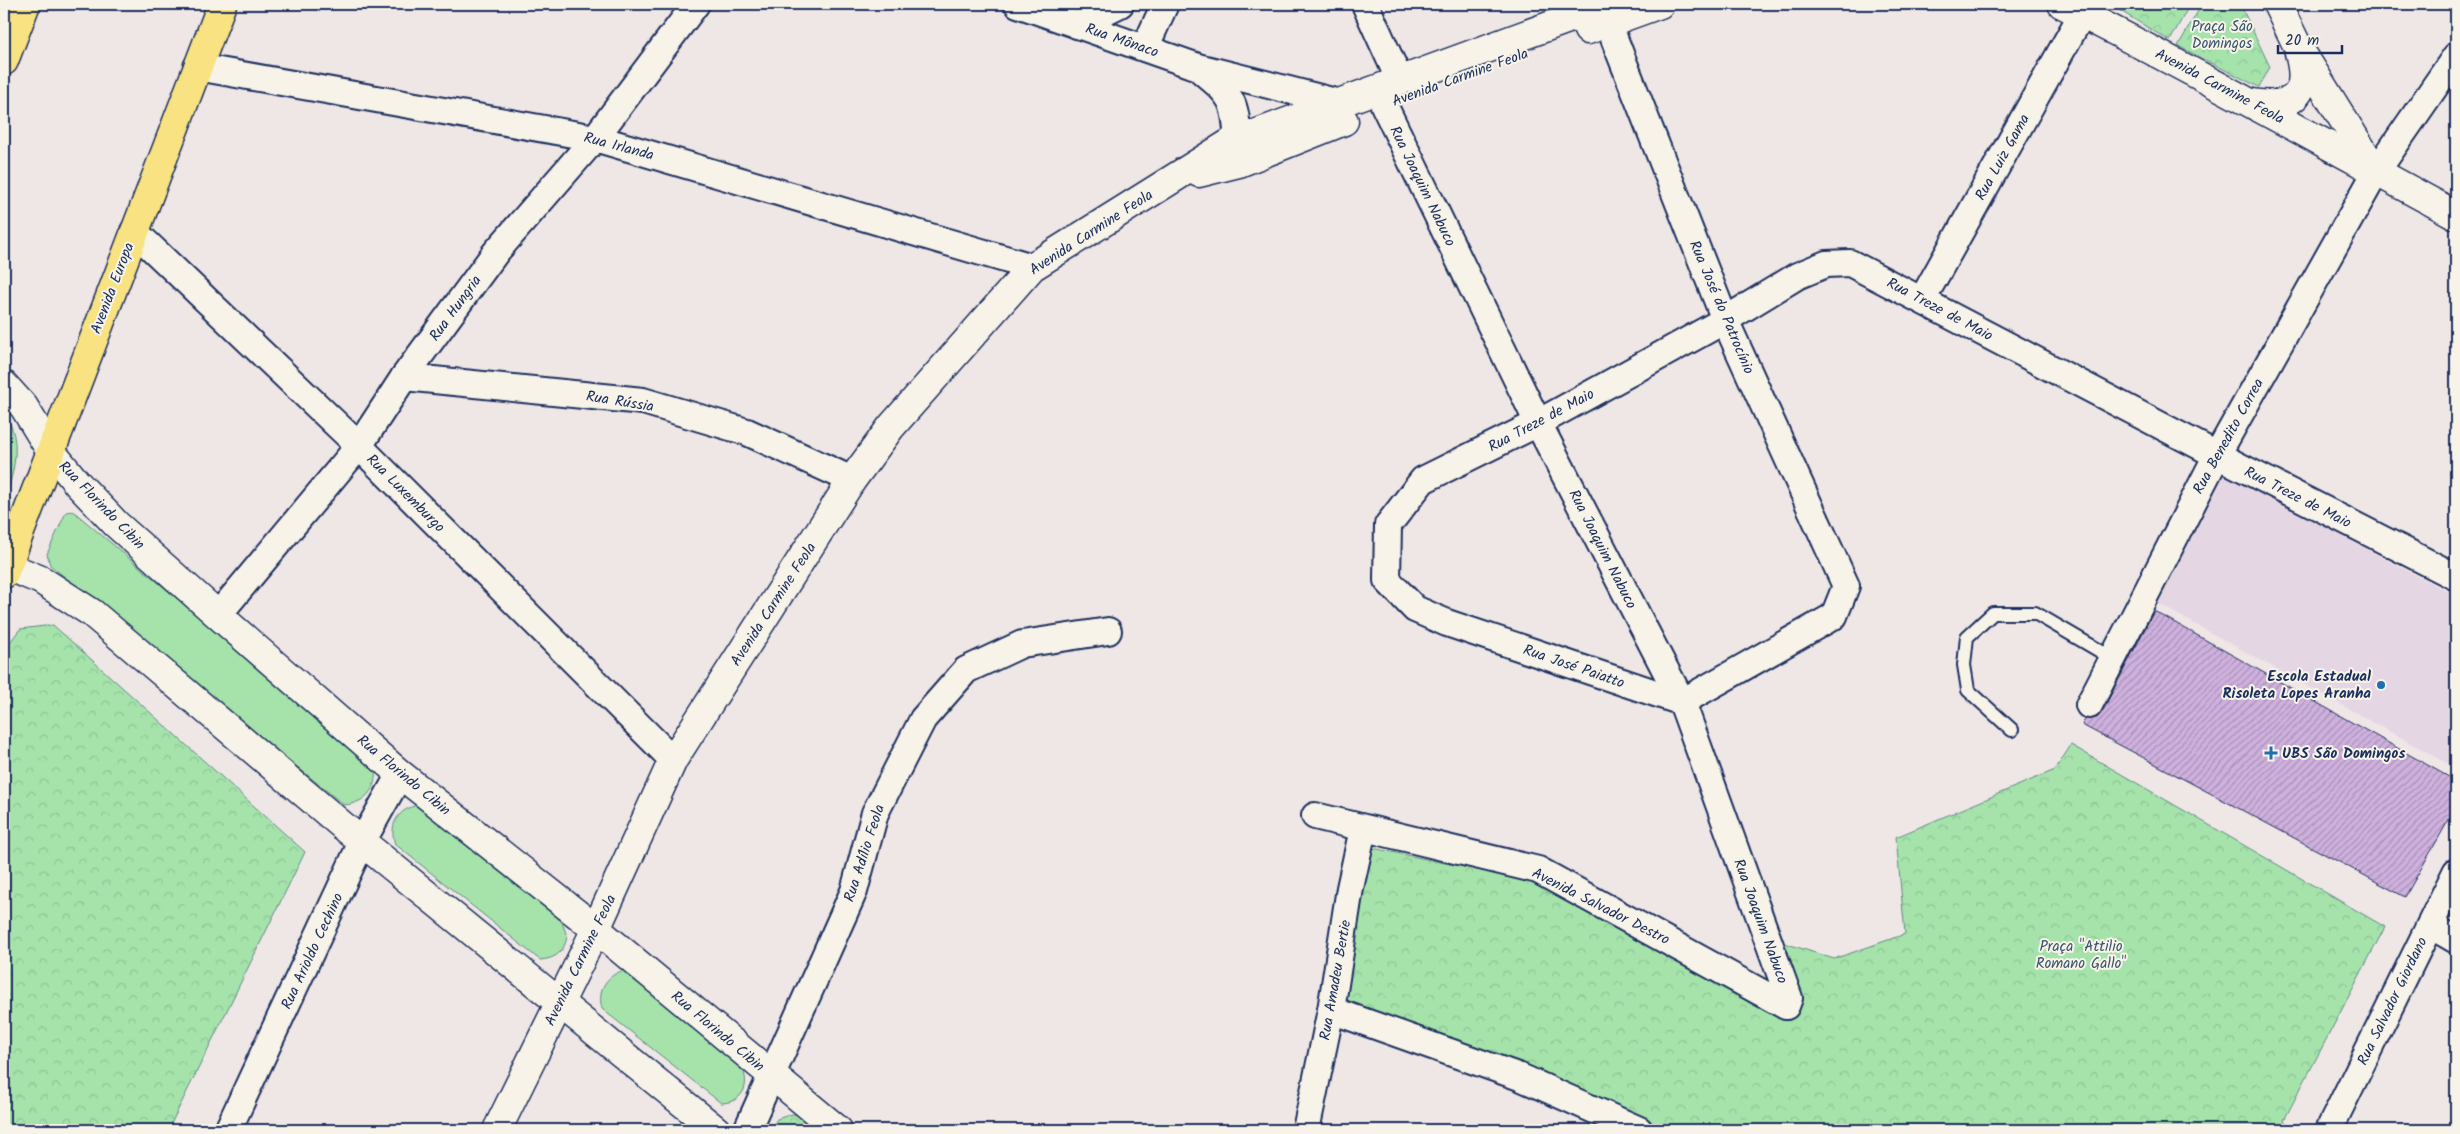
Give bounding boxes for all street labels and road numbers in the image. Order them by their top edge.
street label: Rua Mônaco [1082,17,1162,65]
street label: Avenida Carmine Feola [1389,42,1532,114]
street label: Avenida Carmine Feola [2150,43,2289,131]
street label: Rua Luiz Gama [1969,110,2037,205]
street label: Rua Joaquim Nabuco [1382,122,1462,251]
street label: Rua Irlanda [581,126,657,168]
street label: Avenida Carmine Feola [1025,184,1158,282]
street label: Rua José do Patrocínio [1682,237,1760,378]
street label: Avenida Europa [84,239,141,338]
street label: Rua Hungria [423,270,488,347]
street label: Rua Treze de Maio [1882,272,1997,348]
street label: Rua Benedito Correa [2187,374,2271,499]
street label: Rua Treze de Maio [1484,383,1599,459]
street label: Rua Rússia [584,385,655,419]
street label: Rua Luxemburgo [360,449,451,539]
street label: Rua Florindo Cibin [52,456,150,556]
street label: Rua Treze de Maio [2240,460,2356,535]
street label: Rua Joaquim Nabuco [1562,485,1643,614]
street label: Avenida Carmine Feola [725,538,823,671]
street label: Rua José Paiatto [1520,638,1628,696]
street label: Rua Florindo Cibin [351,729,456,822]
street label: Rua Adílio Feola [838,801,892,905]
street label: Rua Joaquim Nabuco [1726,855,1794,987]
street label: Avenida Salvador Destro [1527,862,1674,952]
street label: Rua Arioldo Cechino [275,889,351,1014]
street label: Avenida Carmine Feola [539,891,623,1030]
street label: Rua Amadeu Bertie [1314,918,1358,1042]
street label: Rua Salvador Giordano [2351,933,2434,1070]
street label: Rua Florindo Cibin [665,985,770,1078]

